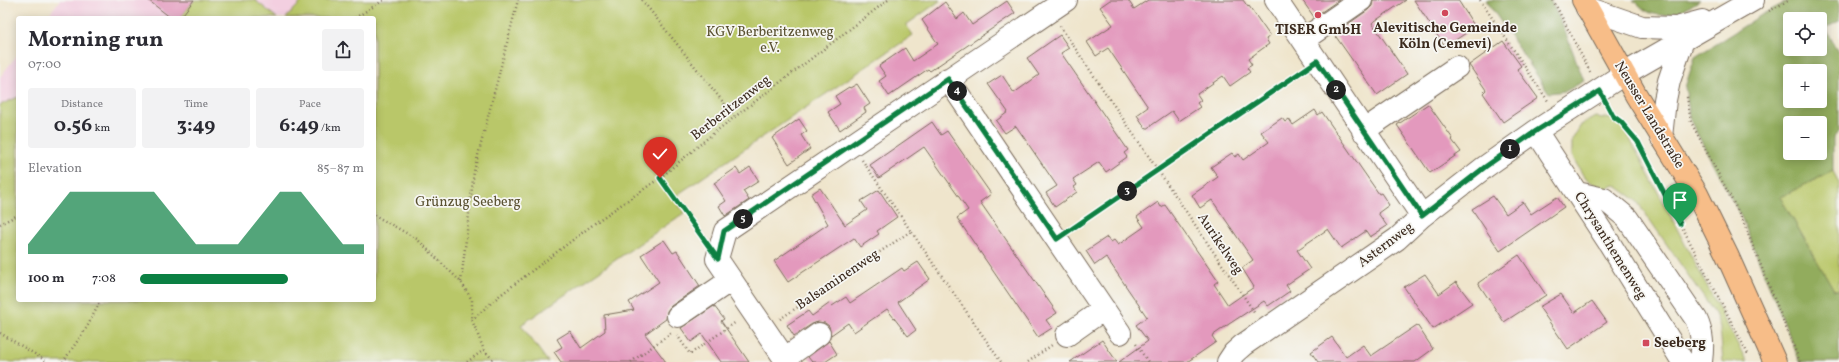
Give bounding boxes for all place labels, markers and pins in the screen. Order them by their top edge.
marker: Alevitische Gemeinde Köln (Cemevi) [1440,8,1450,18]
marker: TISER GmbH [1313,10,1323,20]
place label: Alevitische Gemeinde Köln (Cemevi) [1373,19,1517,54]
place label: TISER GmbH [1275,21,1361,40]
pin: 2 [1326,80,1346,100]
pin: 4 [947,81,967,101]
pin [643,137,677,178]
pin: 1 [1500,139,1520,159]
pin: 3 [1117,181,1137,201]
pin [1663,183,1697,224]
pin: 5 [733,209,753,229]
place label: Seeberg [1654,334,1706,353]
marker: Seeberg [1641,338,1651,348]

